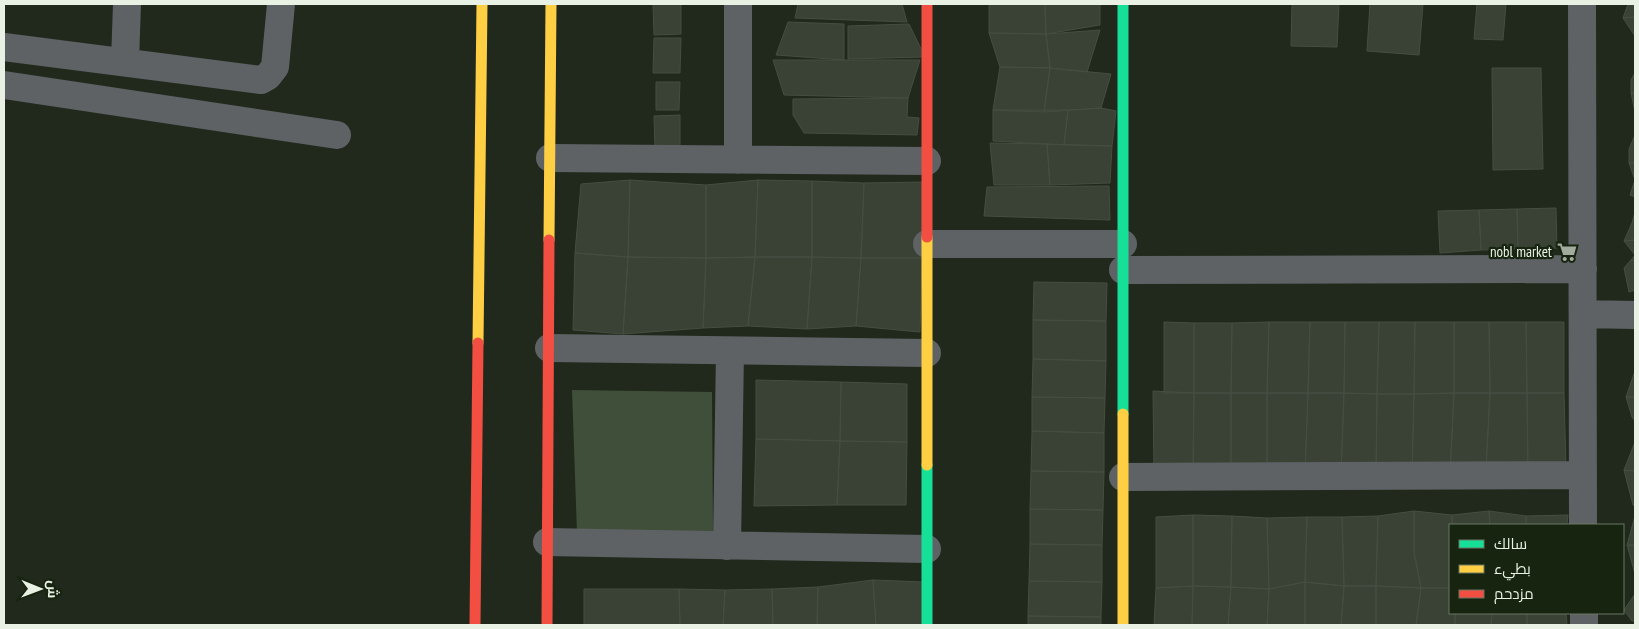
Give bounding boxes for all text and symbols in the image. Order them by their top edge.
supermarket icon: nobl market [1556,241,1578,263]
place label: nobl market [1490,242,1552,261]
legend [1449,524,1624,614]
text: سالك [1494,534,1527,553]
text: بطيء [1494,559,1531,581]
north arrow [15,564,65,614]
text: ش [44,580,62,598]
text: مزدحم [1494,584,1534,604]

